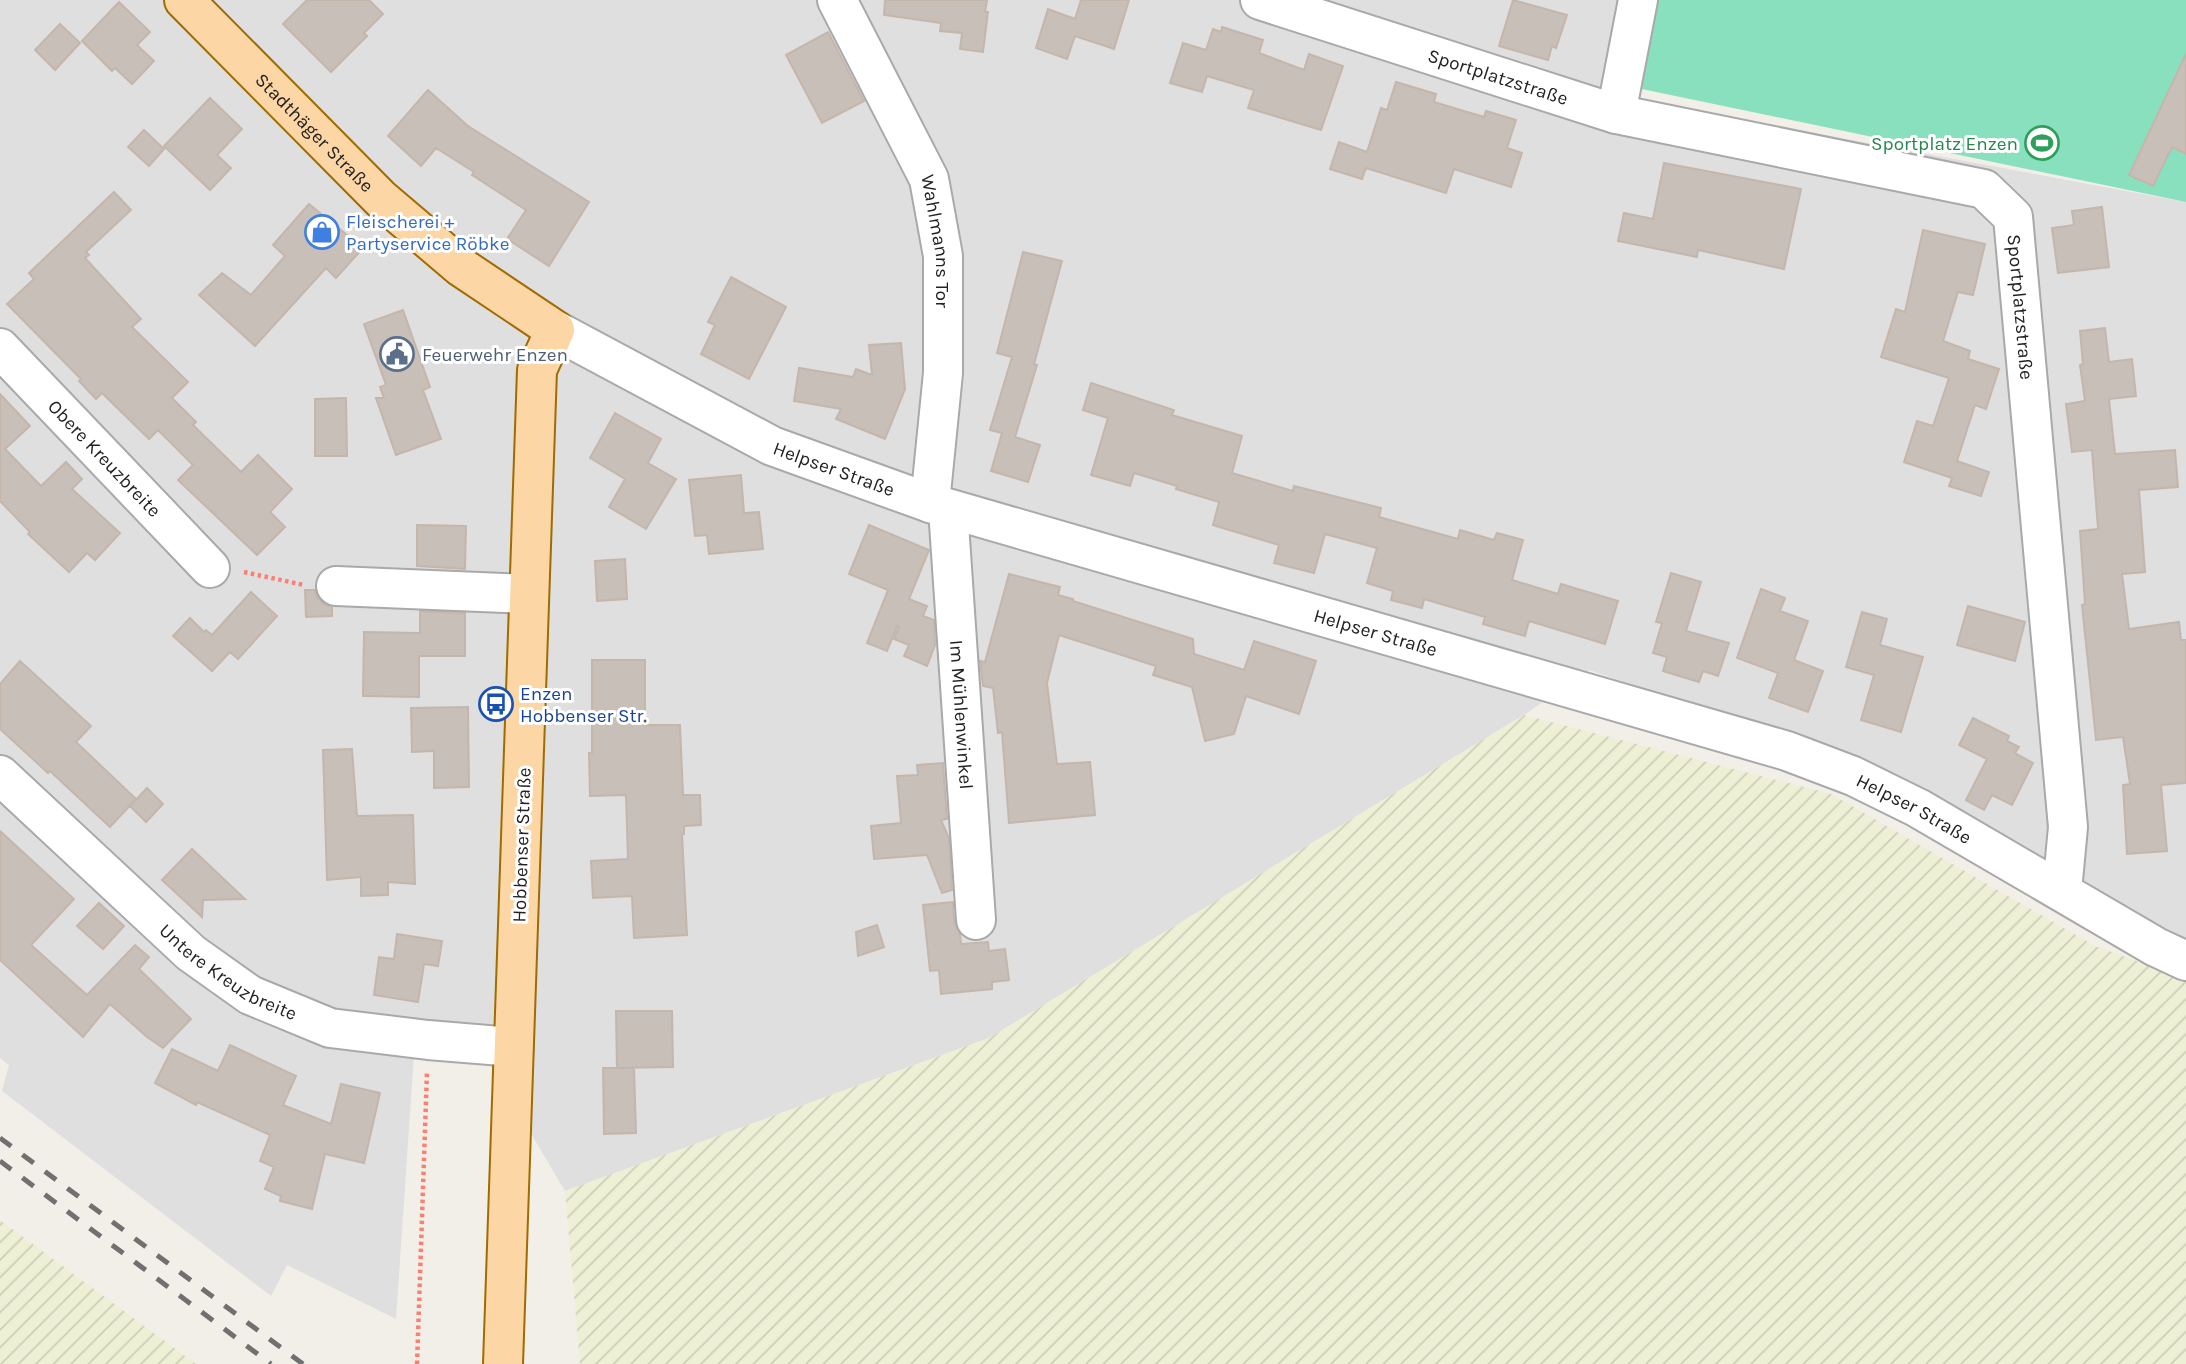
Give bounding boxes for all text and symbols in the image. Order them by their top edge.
street label: Sportplatzstraße [1425,44,1571,110]
street label: Stadthäger Straße [250,69,378,197]
sports icon: Sportplatz Enzen [2023,124,2061,162]
place label: Sportplatz Enzen [1871,133,2018,155]
street label: Wahlmanns Tor [916,173,953,308]
place label: Fleischerei + Partyservice Röbke [346,211,509,255]
shop icon: Fleischerei + Partyservice Röbke [303,213,341,251]
street label: Sportplatzstraße [2003,233,2038,381]
public building icon: Feuerwehr Enzen [378,335,416,373]
place label: Feuerwehr Enzen [422,344,568,366]
street label: Obere Kreuzbreite [43,395,165,522]
street label: Helpser Straße [770,437,897,501]
street label: Helpser Straße [1311,605,1440,661]
street label: Im Mühlenwinkel [945,639,977,790]
place label: Enzen Hobbenser Str. [520,683,647,727]
bus stop icon: Enzen Hobbenser Str. [477,685,515,723]
street label: Hobbenser Straße [508,767,536,923]
street label: Helpser Straße [1853,769,1975,849]
street label: Untere Kreuzbreite [155,919,300,1025]

